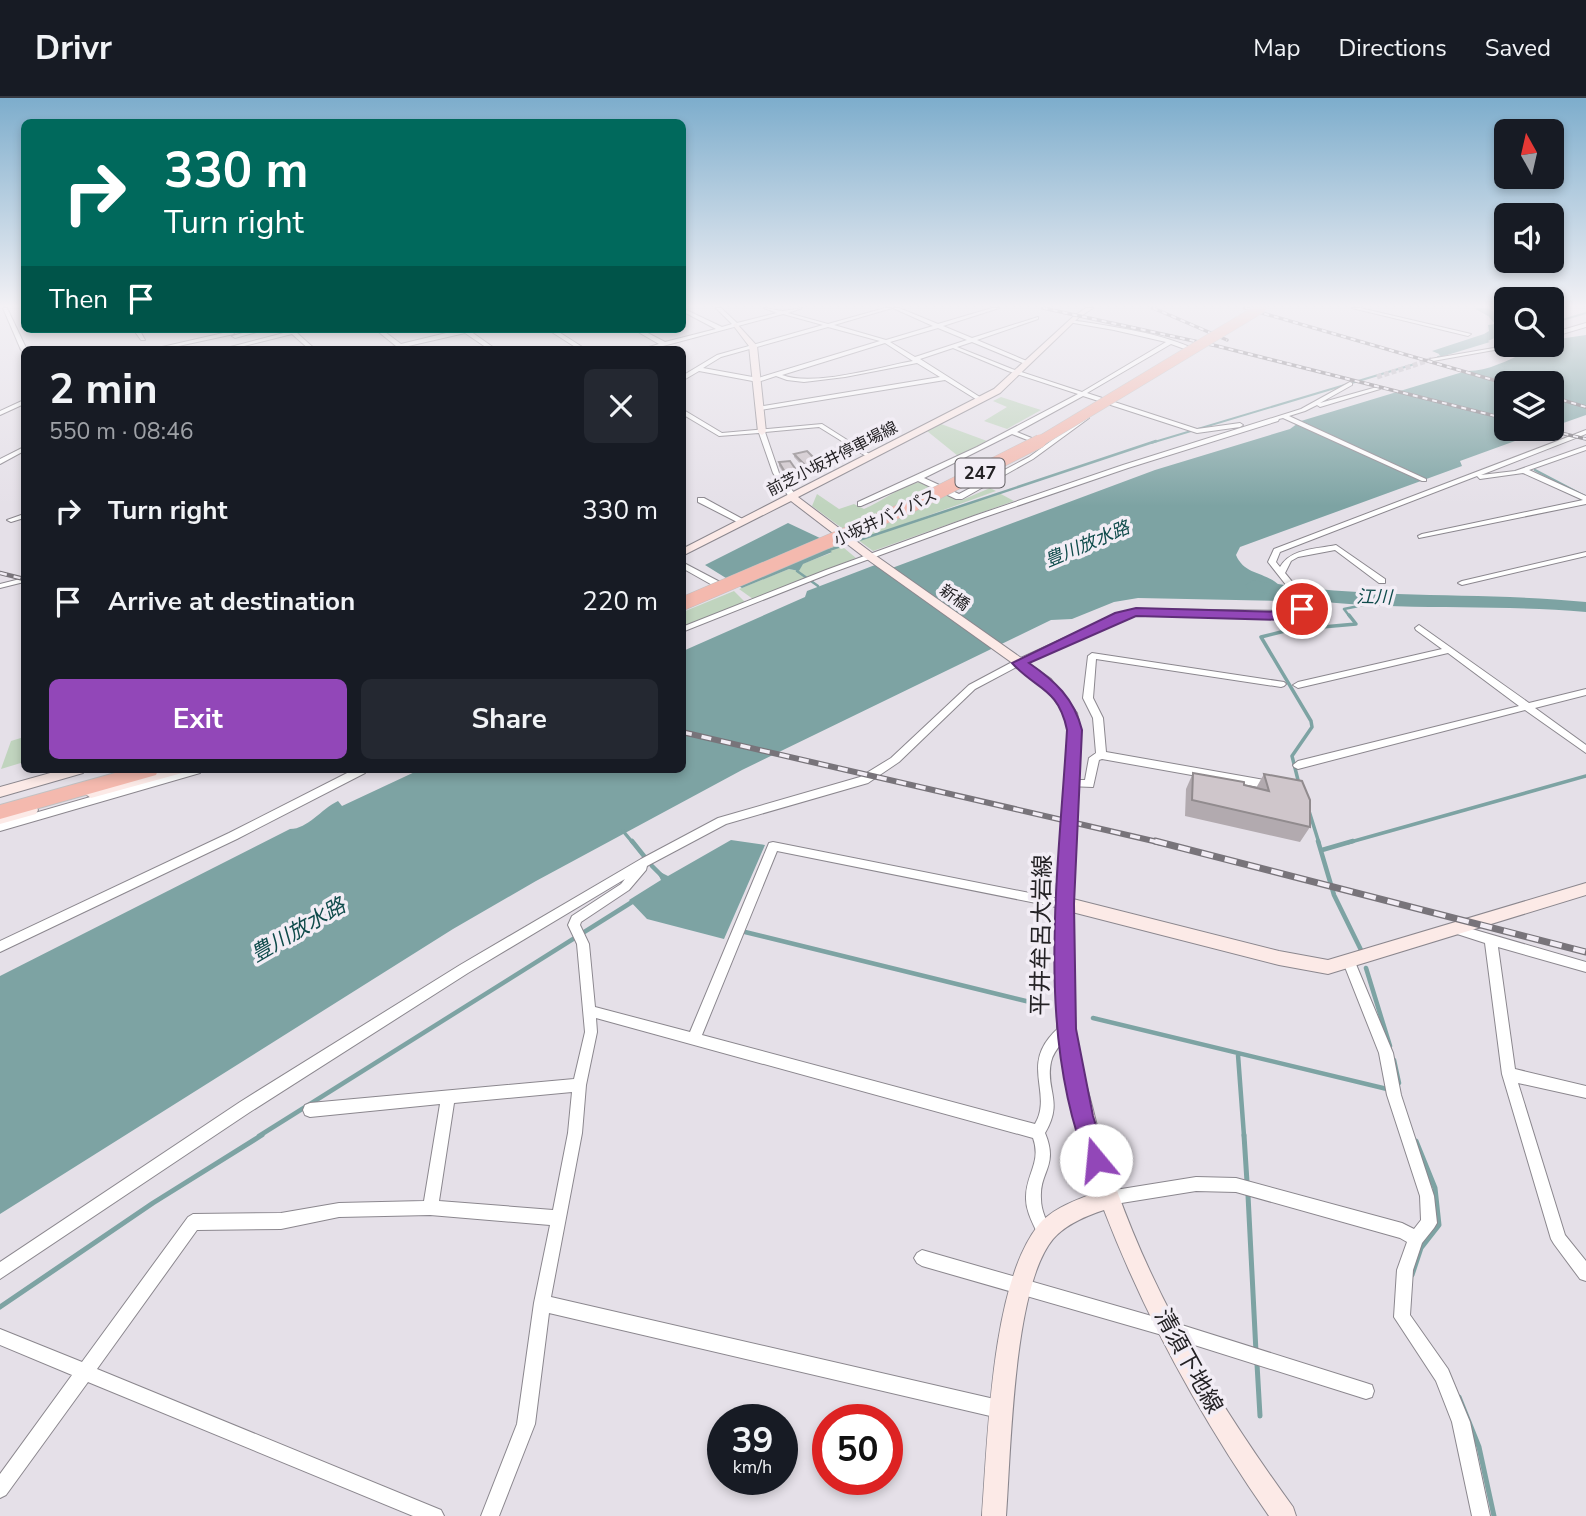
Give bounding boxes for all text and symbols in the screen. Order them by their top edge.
text: Drivr [35,26,112,71]
text: Map [1253,32,1300,64]
text: Directions [1338,32,1447,64]
text: Saved [1485,32,1551,64]
north arrow [1494,119,1564,189]
map controls [1494,119,1564,441]
text: 330 m [164,137,308,204]
icon: right [49,147,140,238]
text: Turn right [164,201,304,244]
button: sound [1494,203,1564,273]
icon: arrive [122,280,160,318]
text: Then [49,282,108,317]
button: search [1494,287,1564,357]
text: 2 min [49,361,158,418]
button: close [584,369,658,443]
button: layers [1494,371,1564,441]
text: 550 m · 08:46 [49,416,194,447]
street label: 前芝小坂井停車場線 [763,416,902,501]
road number: 247 [956,458,1004,488]
street label: 小坂井バイパス [830,484,941,551]
icon: right [49,492,87,530]
text: Turn right [108,493,227,528]
text: 330 m [582,493,658,528]
water label: 豊川放水路 [1041,515,1135,573]
pin [1272,579,1332,639]
street label: 新橋 [935,580,974,616]
icon: arrive [49,583,87,621]
text: Arrive at destination [108,584,355,619]
text: 220 m [582,584,658,619]
water label: 江川 [1356,585,1394,609]
icon: arrive [1283,590,1321,628]
button: Exit [49,679,347,759]
button: Share [361,679,658,759]
street label: 平井牟呂大岩線 [1025,854,1058,1016]
water label: 豊川放水路 [246,891,352,968]
position arrow [1059,1123,1133,1197]
street label: 清須下地線 [1147,1303,1230,1419]
speed limit sign: 50 [812,1404,903,1495]
text: 39 [731,1417,774,1464]
text: km/h [733,1455,772,1479]

